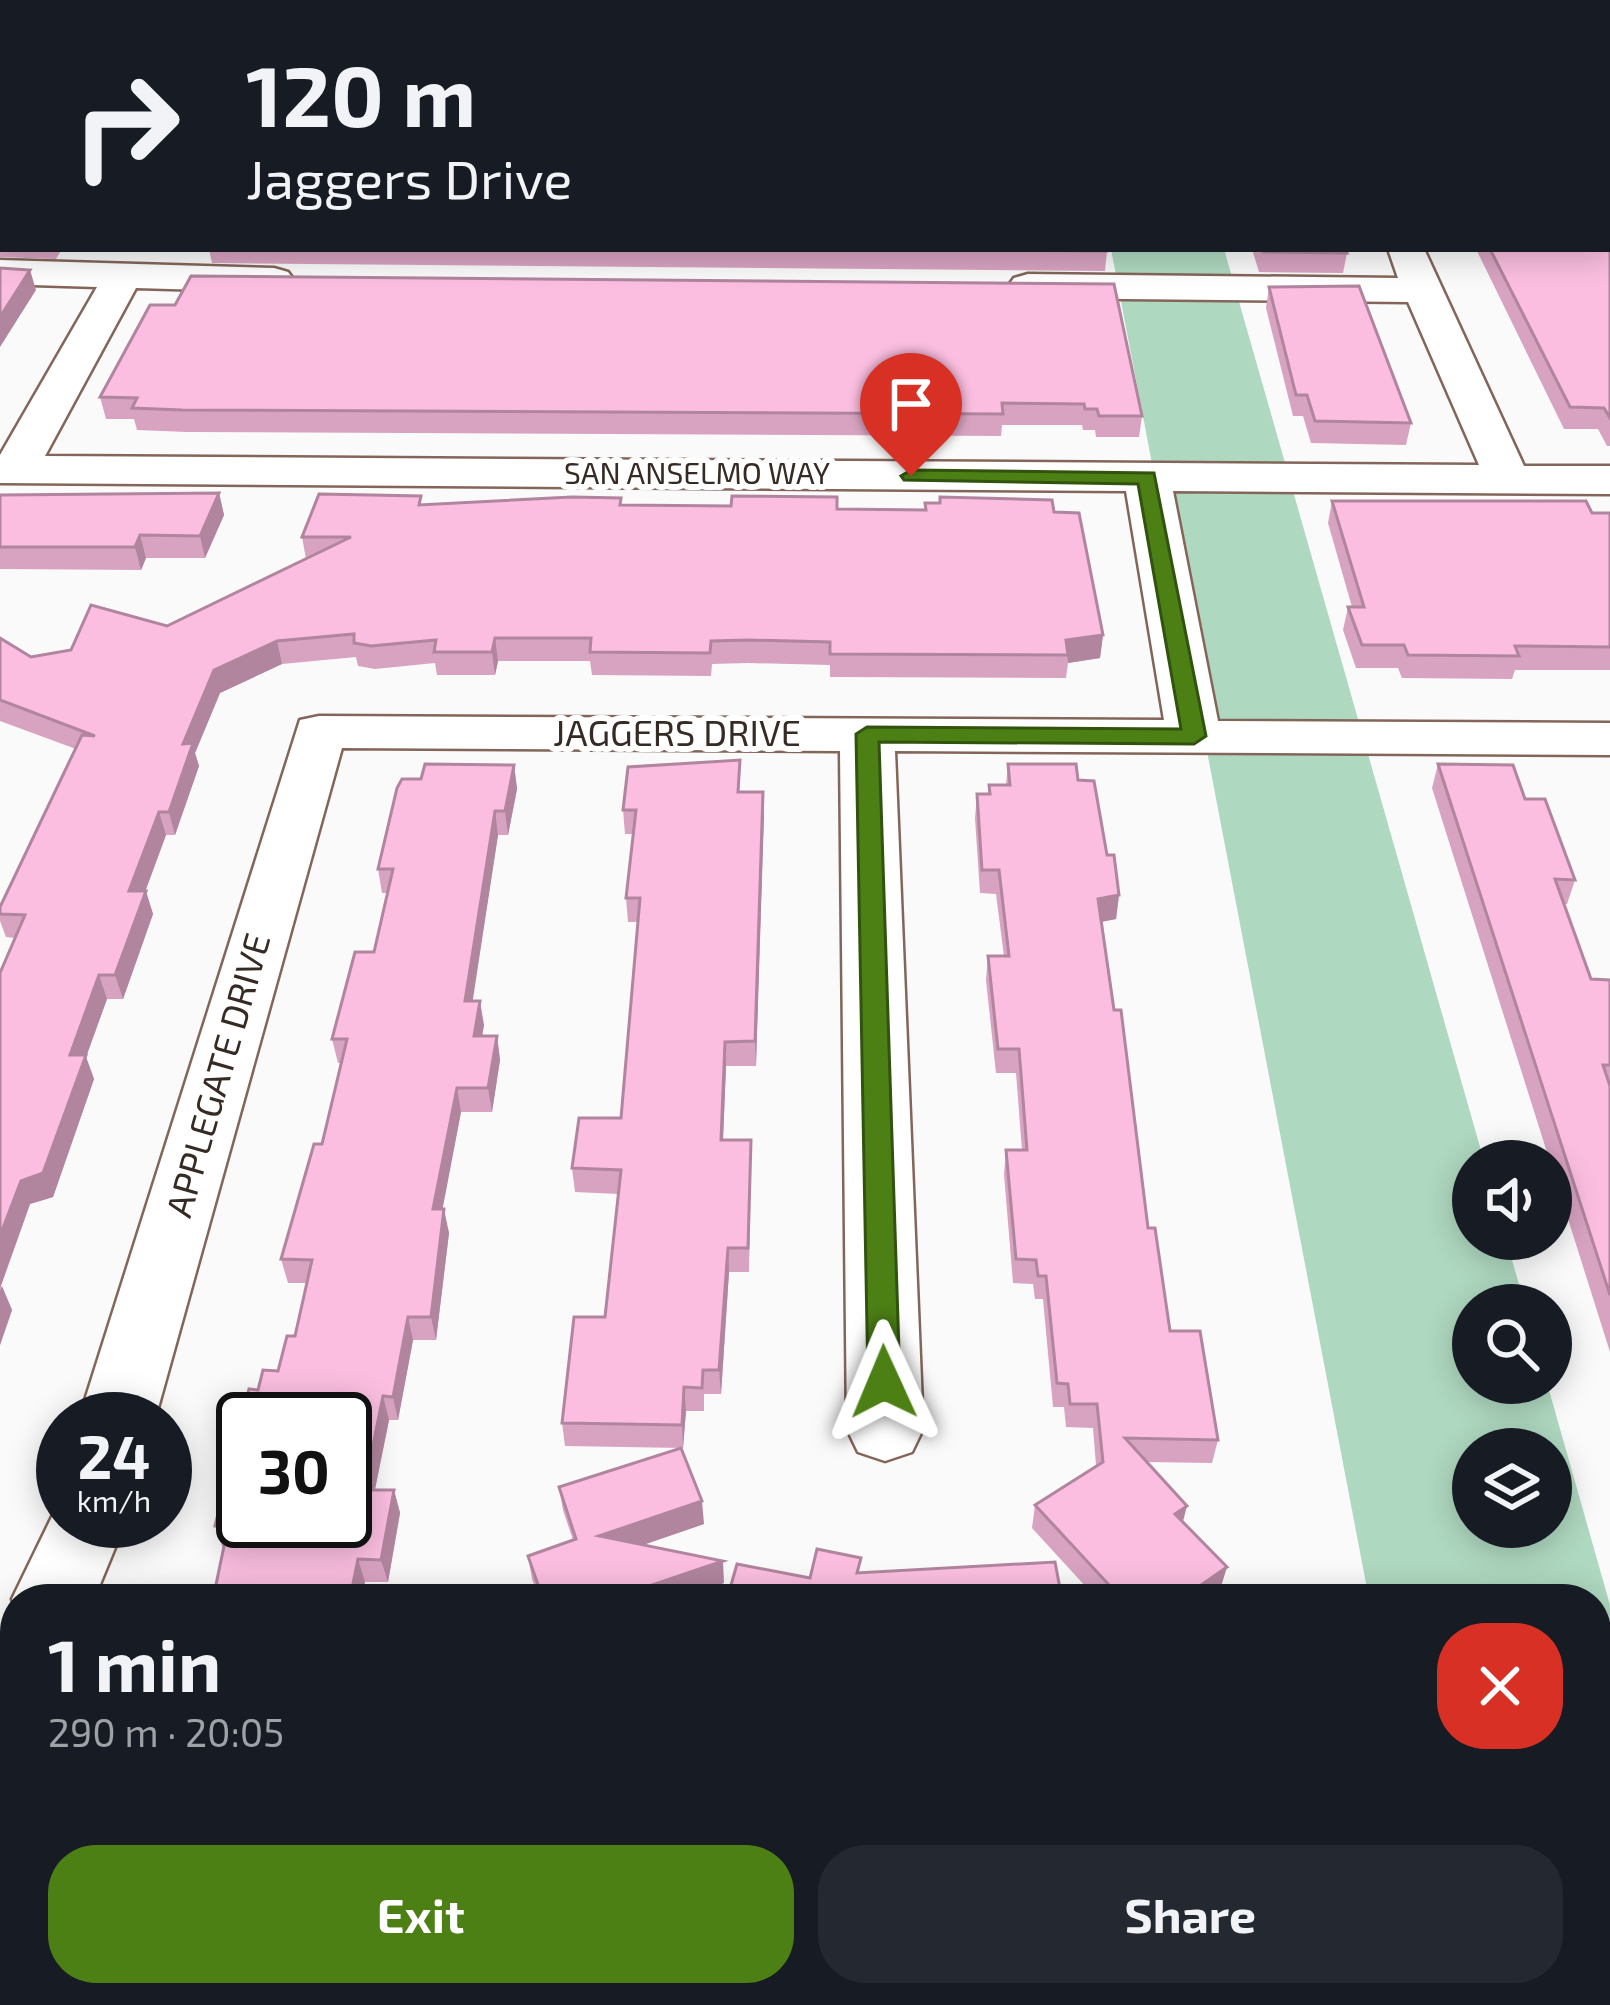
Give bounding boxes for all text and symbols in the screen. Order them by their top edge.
text: 120 m [246,43,476,144]
icon: right [48,48,204,204]
text: Jaggers Drive [246,145,572,210]
pin [860,353,962,476]
icon: arrive [878,371,944,437]
street label: SAN ANSELMO WAY [564,454,830,490]
street label: JAGGERS DRIVE [553,710,801,753]
street label: APPLEGATE DRIVE [156,928,278,1221]
map controls [1452,1140,1572,1548]
button: sound [1452,1140,1572,1260]
button: search [1452,1284,1572,1404]
position arrow [821,1319,947,1445]
speed limit sign: 30 [216,1392,372,1548]
text: 24 [77,1419,151,1491]
button: layers [1452,1428,1572,1548]
text: km/h [77,1482,151,1518]
text: 1 min [48,1620,221,1706]
button: close [1437,1623,1563,1749]
text: 290 m · 20:05 [48,1708,284,1755]
button: Exit [48,1845,794,1983]
button: Share [818,1845,1563,1983]

